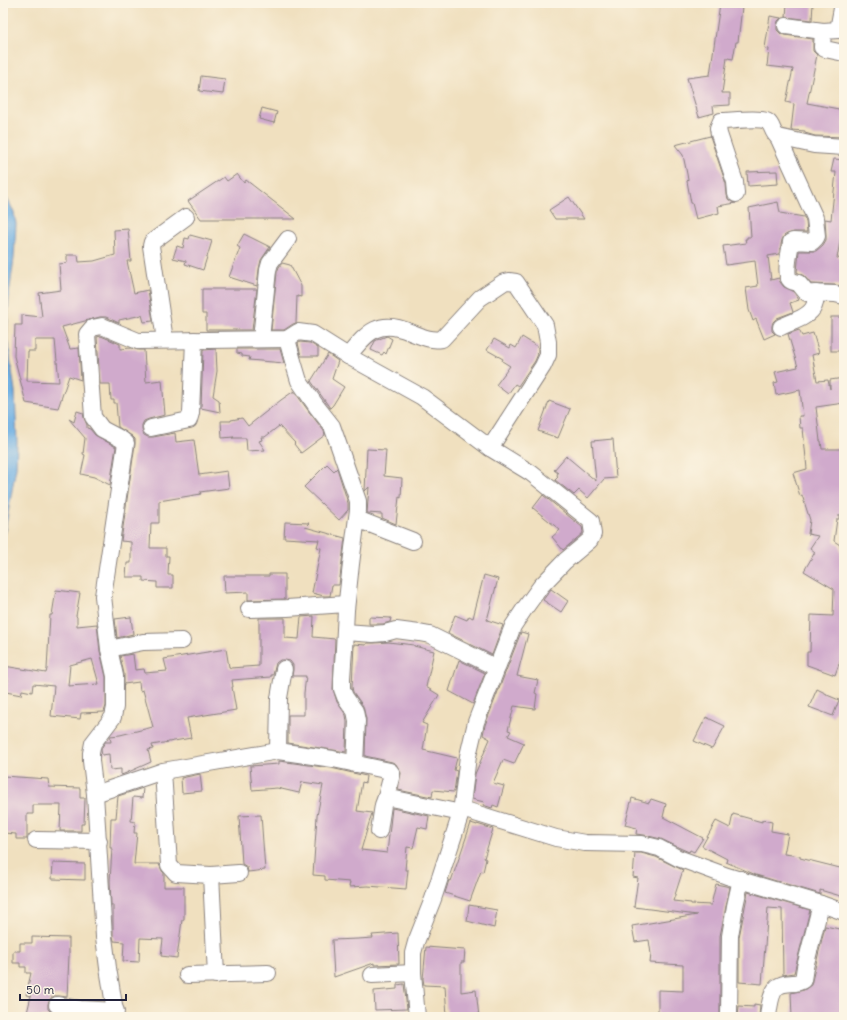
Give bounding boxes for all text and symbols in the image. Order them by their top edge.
scale bar [20,976,126,1002]
text: 50 m [26,982,55,997]

